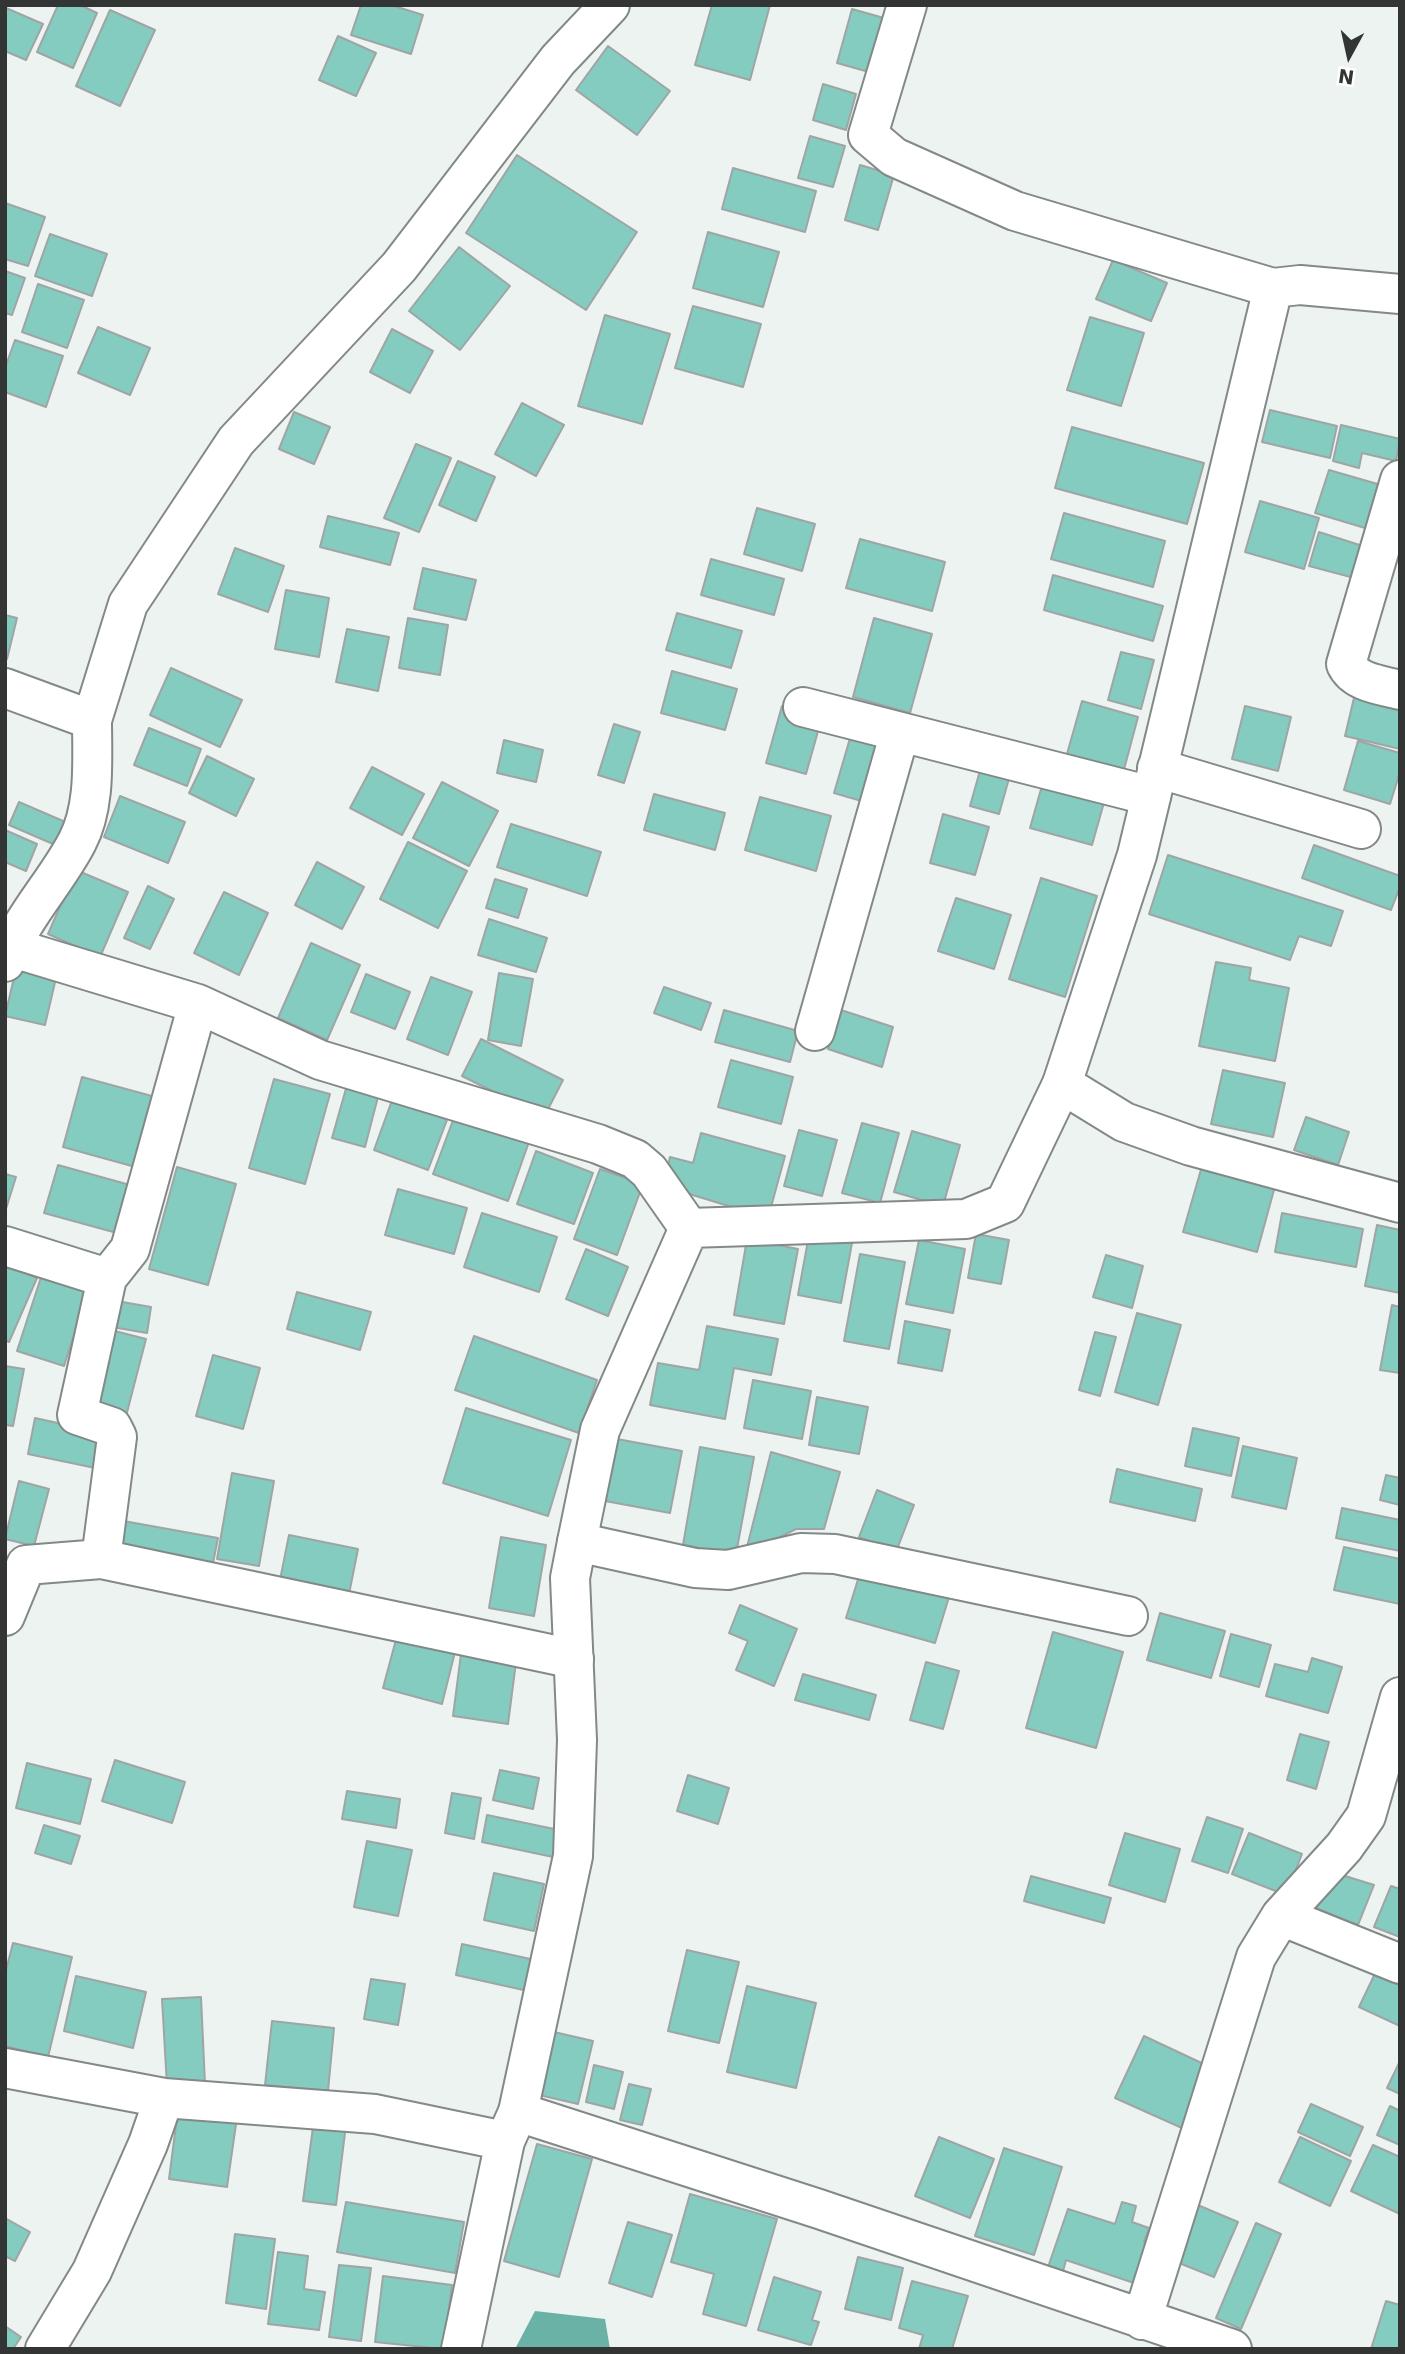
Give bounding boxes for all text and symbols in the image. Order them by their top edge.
north arrow [1314,21,1384,91]
text: N [1337,65,1355,89]

